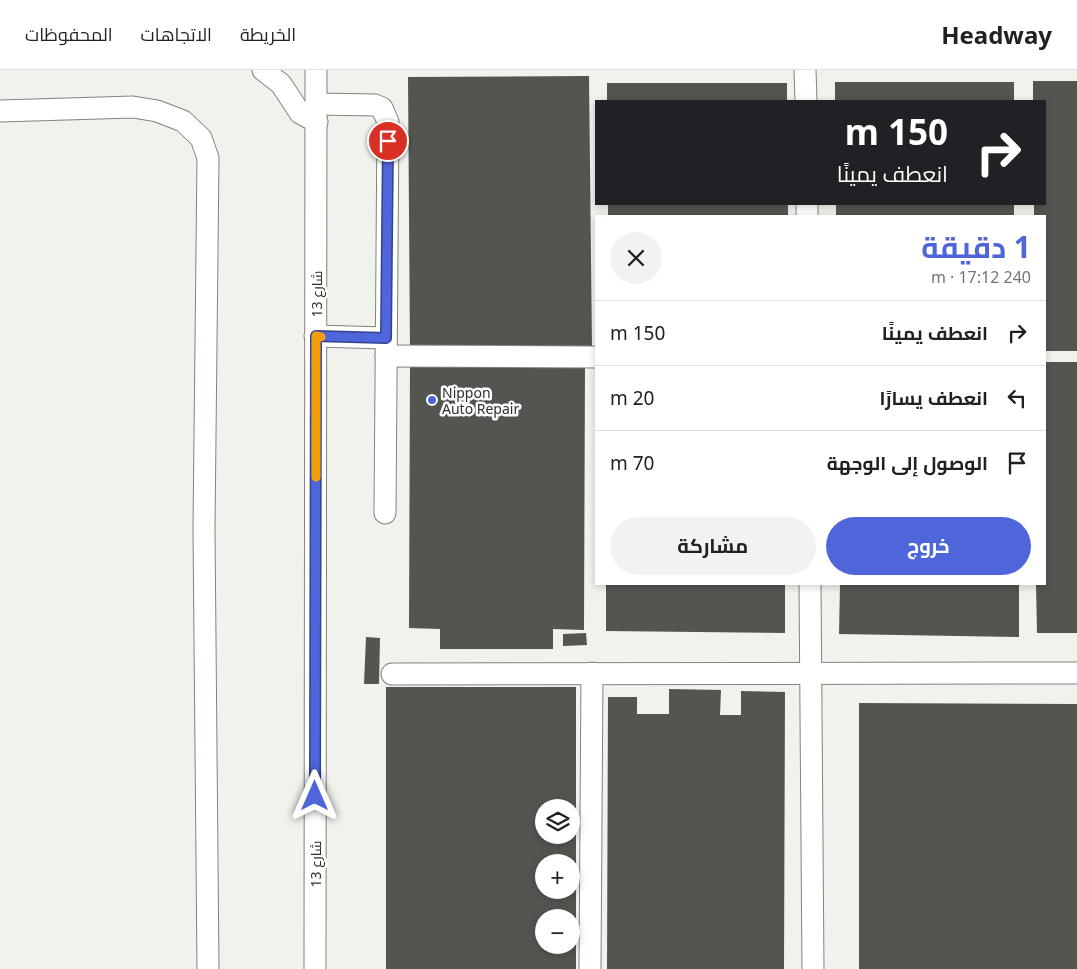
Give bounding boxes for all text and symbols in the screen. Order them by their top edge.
text: Headway [941,18,1052,51]
text: المحفوظات [25,22,113,46]
text: الاتجاهات [141,22,212,46]
text: الخريطة [240,22,296,46]
text: 150 m [845,108,948,155]
pin [367,120,409,162]
icon: right [966,120,1031,185]
icon: arrive [374,127,402,155]
text: انعطف يمينًا [837,158,948,188]
text: 1 دقيقة [921,226,1031,267]
button: close [610,232,662,284]
text: 240 m · 17:12 [931,266,1031,288]
street label: شارع 13 [307,271,326,317]
icon: right [1003,319,1031,347]
text: 150 m [610,320,665,346]
text: انعطف يمينًا [882,320,988,346]
place label: Nippon Auto Repair [442,383,519,418]
icon: left [1003,384,1031,412]
text: 20 m [610,385,654,411]
text: انعطف يسارًا [879,385,988,411]
marker: Nippon Auto Repair [426,394,438,406]
icon: arrive [1003,449,1031,477]
text: 70 m [610,450,654,476]
text: الوصول إلى الوجهة [827,450,988,476]
button: مشاركة [610,517,816,575]
button: خروج [826,517,1031,575]
position arrow [288,769,340,821]
map controls [535,799,580,954]
button: layers [535,799,580,844]
street label: شارع 13 [306,841,325,887]
button: + [535,854,580,899]
button: − [535,909,580,954]

